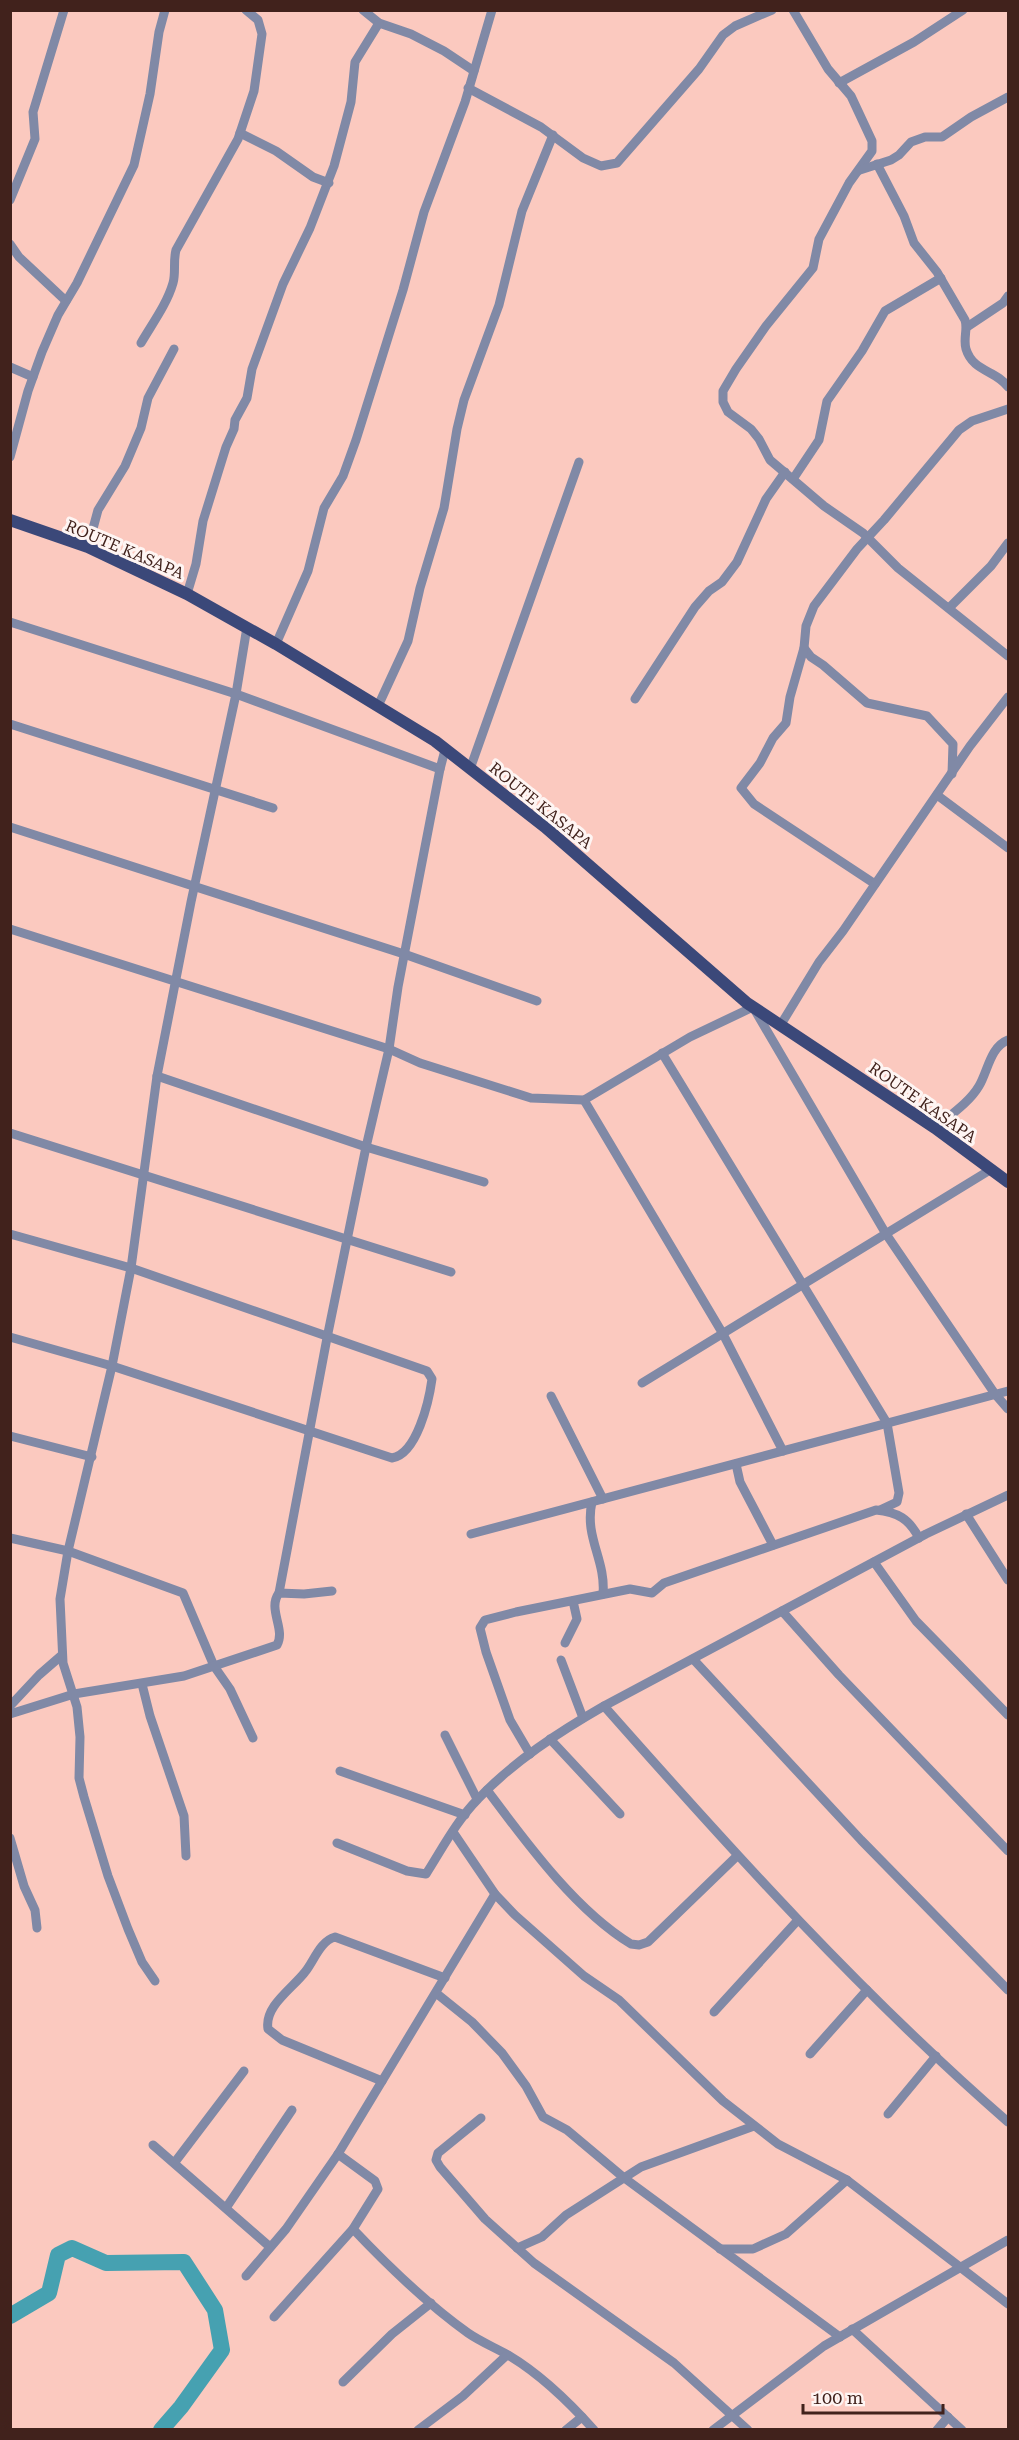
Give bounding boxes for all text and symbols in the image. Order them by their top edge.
street label: ROUTE KASAPA [63,516,188,583]
street label: ROUTE KASAPA [485,758,597,853]
street label: ROUTE KASAPA [865,1058,981,1147]
scale bar [803,2377,942,2415]
text: 100 m [812,2387,863,2408]

